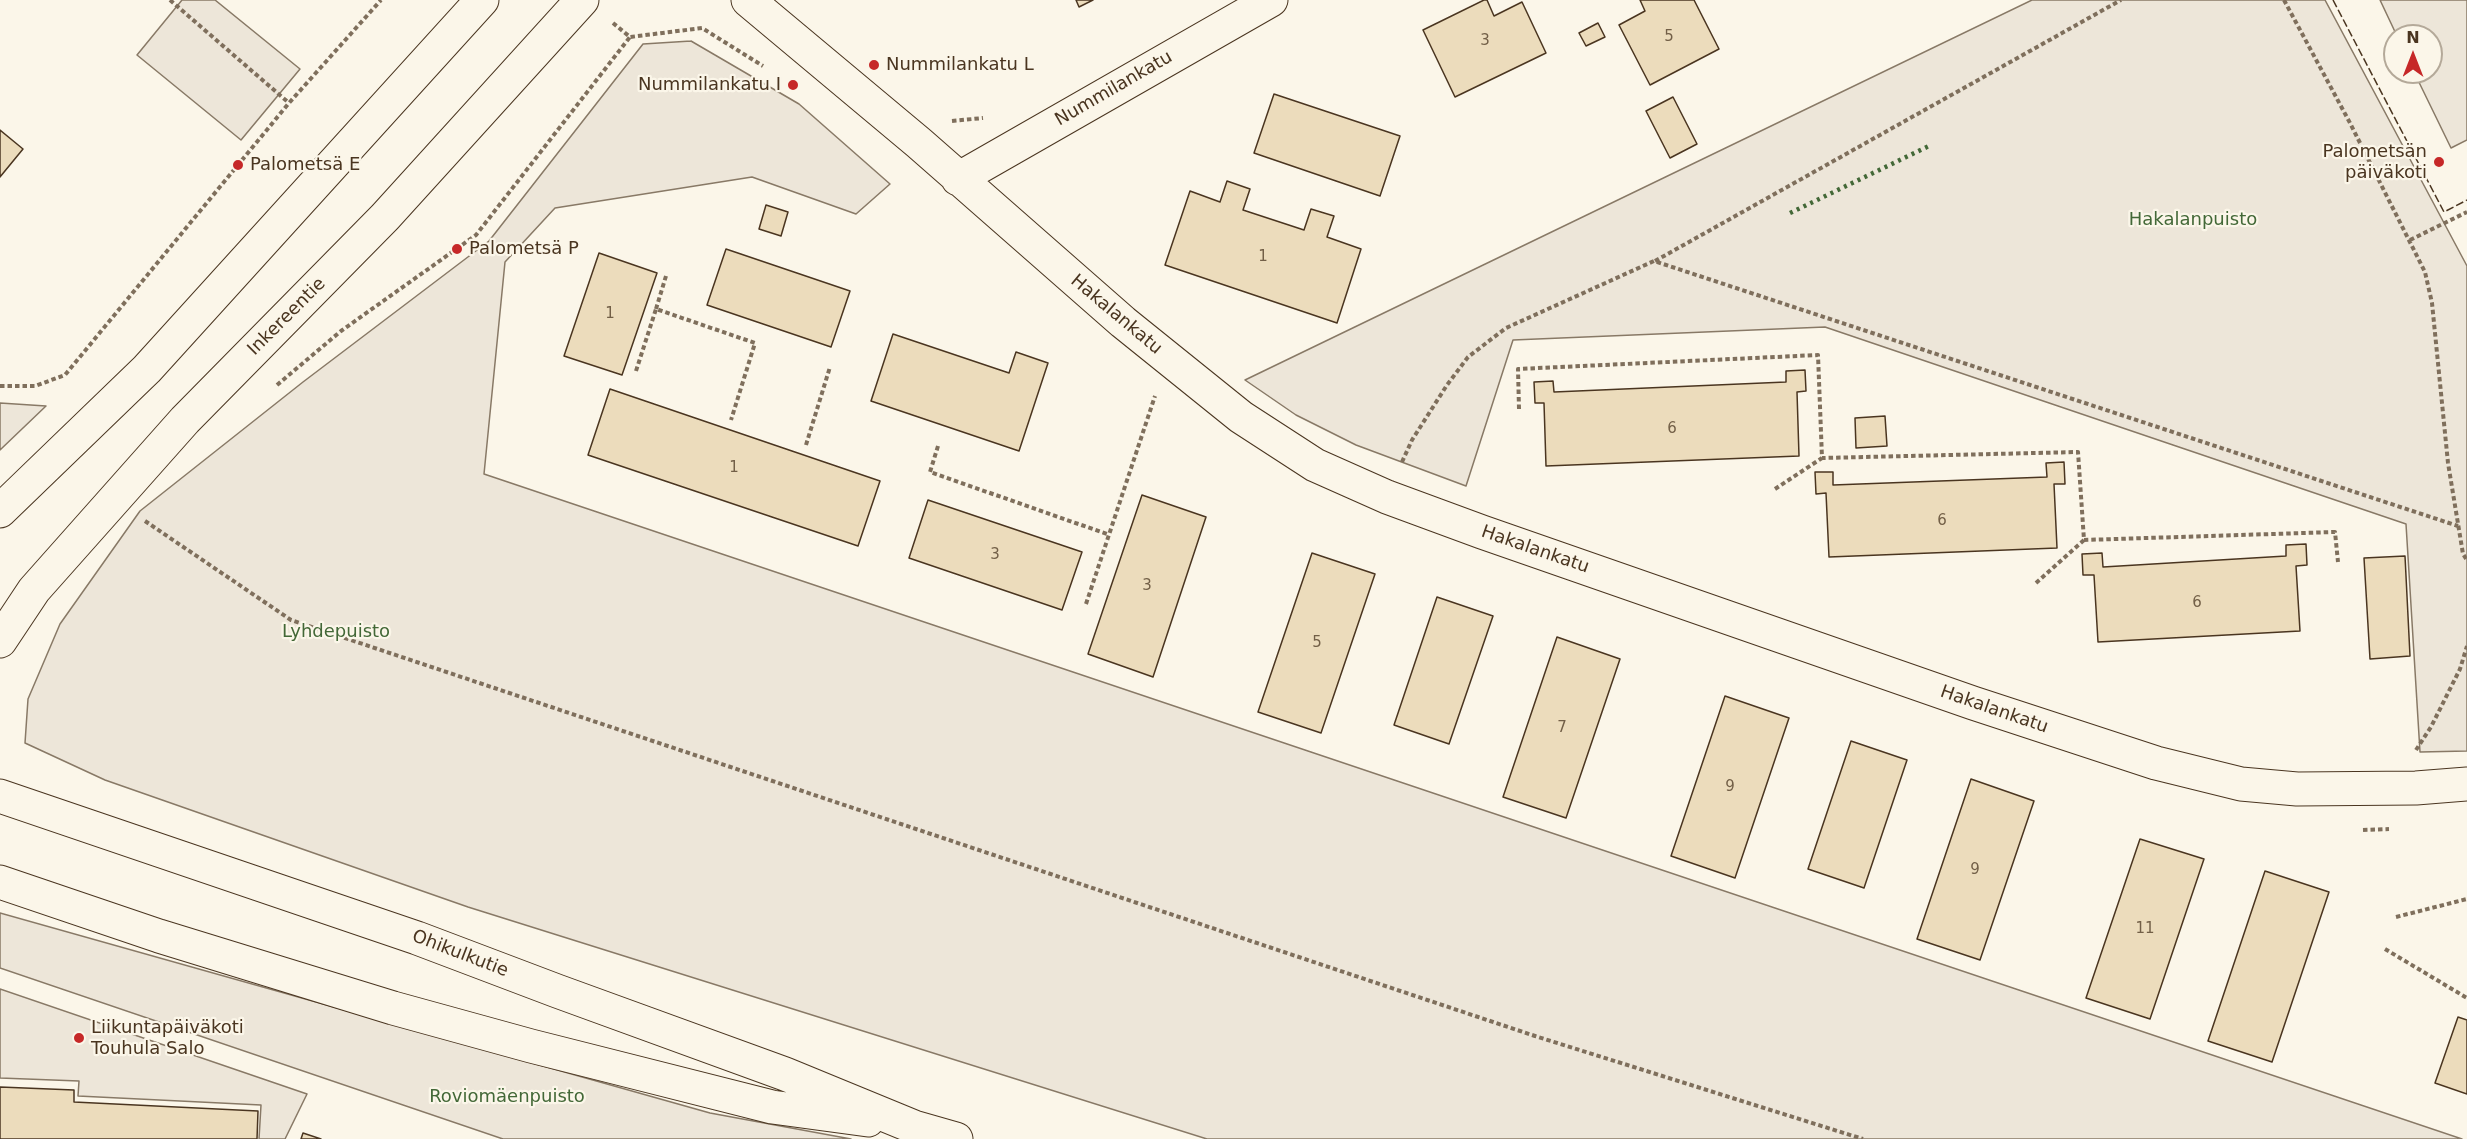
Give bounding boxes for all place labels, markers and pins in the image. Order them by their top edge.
place label: Nummilankatu L [886,54,1034,76]
marker: Nummilankatu L [867,58,881,72]
place label: Nummilankatu I [638,74,781,96]
marker: Nummilankatu I [786,78,800,92]
place label: Palometsän päiväkoti [2322,141,2427,184]
place label: Palometsä E [250,154,360,176]
marker: Palometsän päiväkoti [2432,155,2446,169]
marker: Palometsä E [231,158,245,172]
place label: Palometsä P [469,238,579,260]
marker: Palometsä P [450,242,464,256]
place label: Liikuntapäiväkoti Touhula Salo [91,1017,244,1060]
marker: Liikuntapäiväkoti Touhula Salo [72,1031,86,1045]

